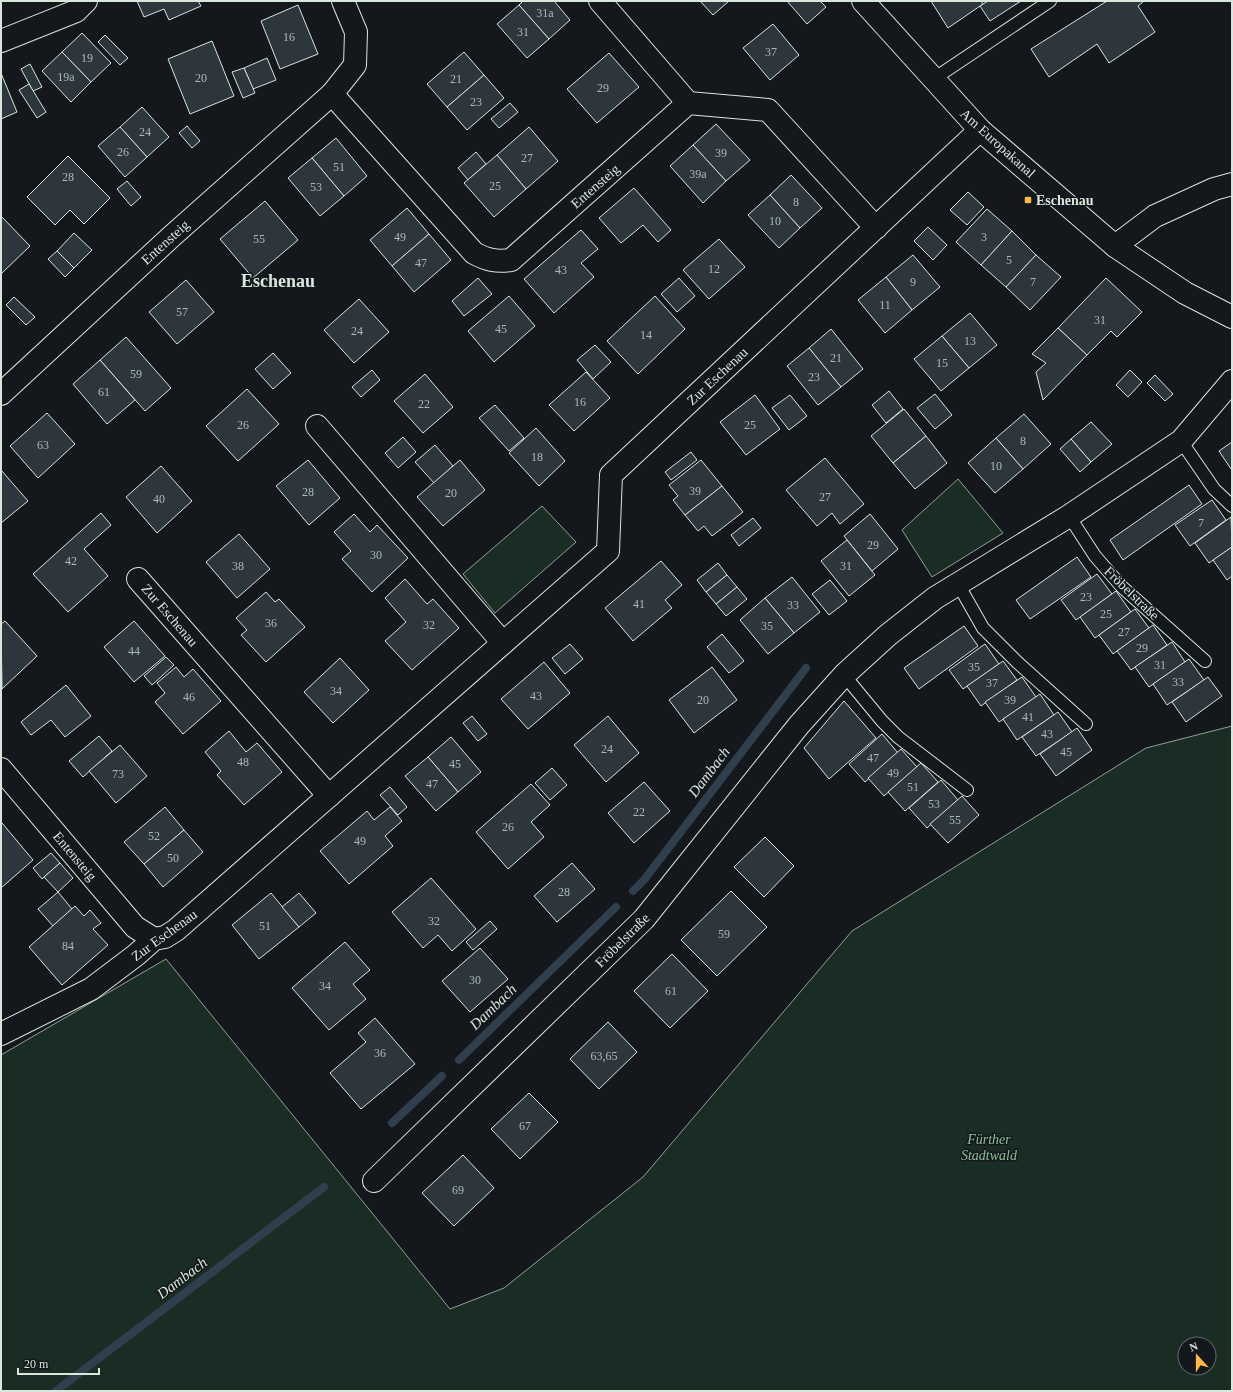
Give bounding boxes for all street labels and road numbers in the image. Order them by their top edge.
street label: Am Europakanal [957,106,1038,181]
street label: Entensteig [568,161,623,211]
street label: Entensteig [138,217,192,268]
street label: Zur Eschenau [684,345,751,408]
street label: Fröbelstraße [1101,564,1162,623]
street label: Zur Eschenau [139,581,201,649]
street label: Entensteig [50,829,99,884]
street label: Zur Eschenau [129,907,200,964]
street label: Fröbelstraße [592,910,652,970]

